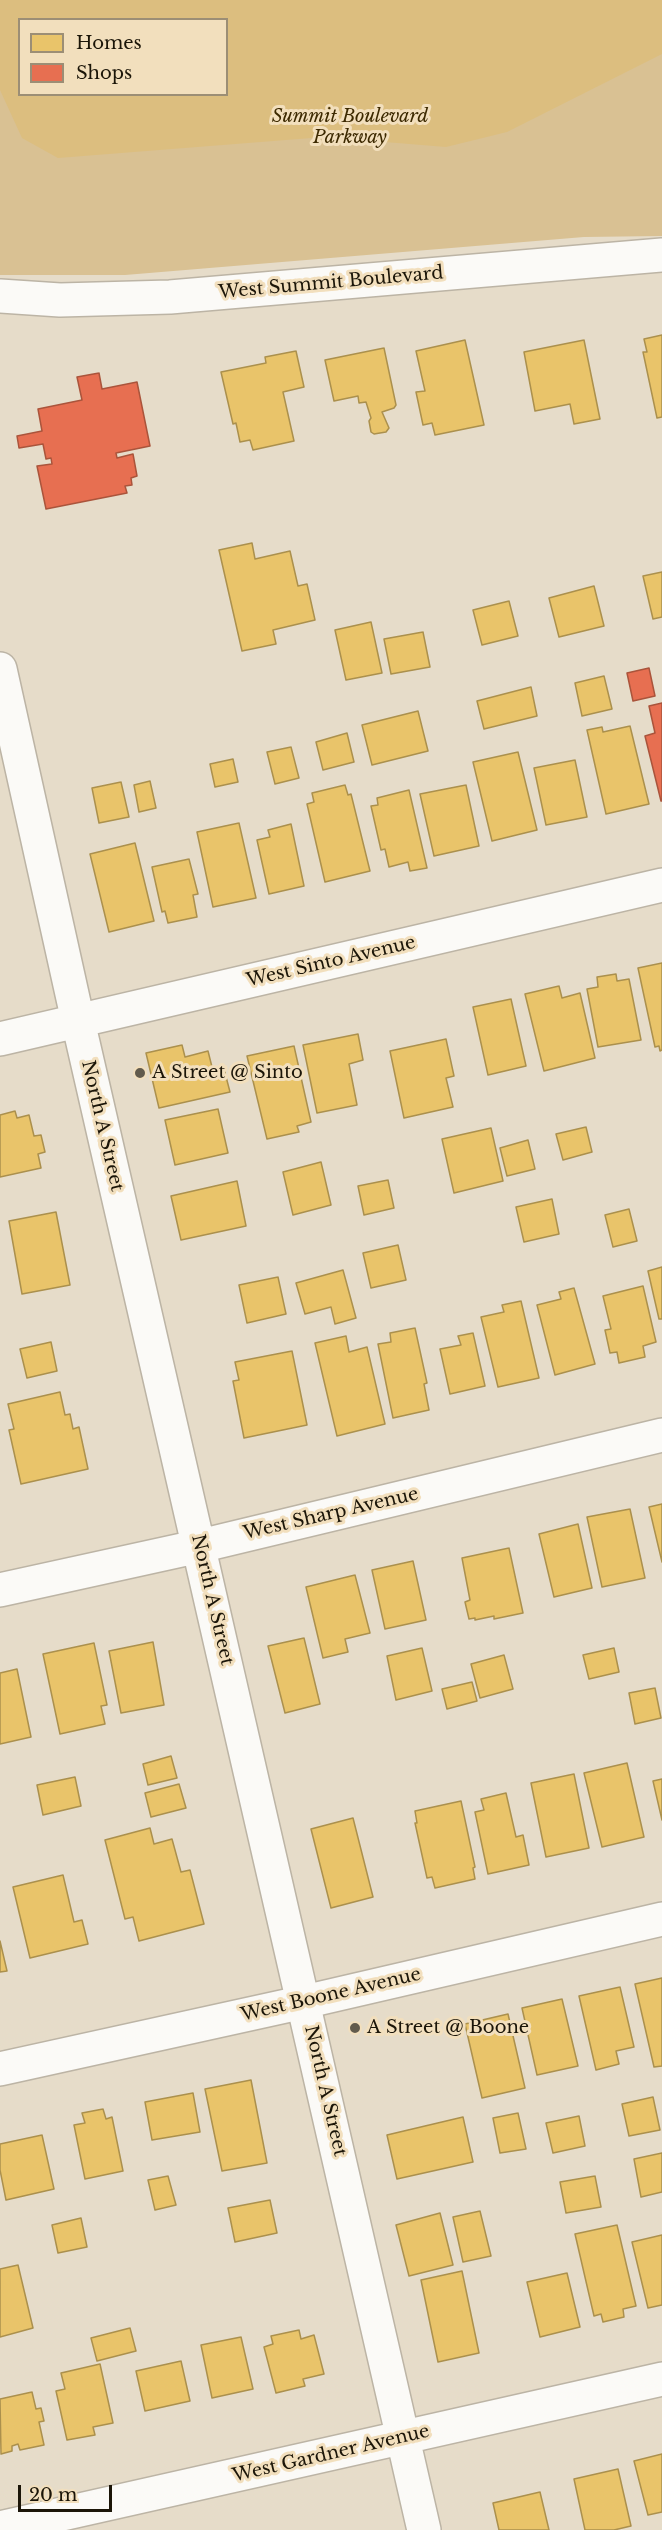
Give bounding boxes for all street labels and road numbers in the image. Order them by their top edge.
street label: West Summit Boulevard [218,262,444,304]
street label: West Sinto Avenue [244,932,418,992]
street label: North A Street [76,1058,128,1194]
street label: West Sharp Avenue [241,1483,421,1545]
street label: North A Street [186,1532,238,1668]
street label: West Boone Avenue [239,1964,423,2026]
street label: North A Street [299,2023,351,2159]
street label: West Gardner Avenue [230,2421,432,2487]

